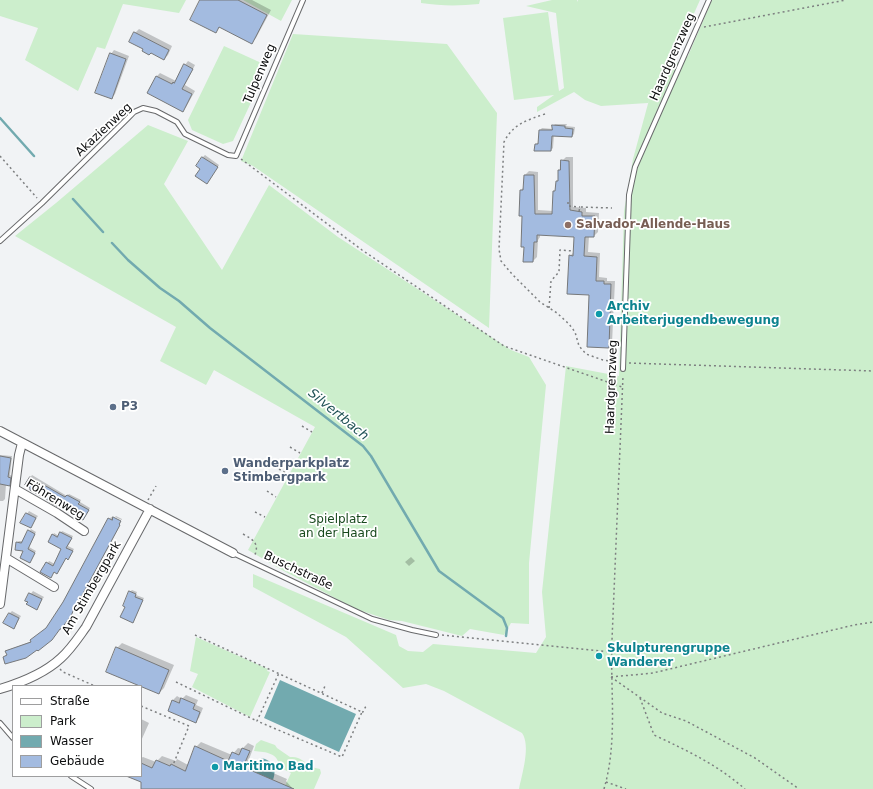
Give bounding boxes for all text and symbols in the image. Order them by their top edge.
street label: Haardgrenzweg [647,11,699,103]
street label: Tulpenweg [241,42,279,106]
street label: Akazienweg [73,100,135,160]
place label: Salvador-Allende-Haus [576,218,730,232]
marker: Salvador-Allende-Haus [563,220,573,230]
place label: Archiv Arbeiterjugendbewegung [607,300,780,328]
marker: Archiv Arbeiterjugendbewegung [594,309,604,319]
street label: Haardgrenzweg [603,340,621,434]
water label: Silvertbach [305,386,371,444]
place label: P3 [121,400,138,414]
marker: P3 [108,402,118,412]
place label: Wanderparkplatz Stimbergpark [233,457,349,485]
marker: Wanderparkplatz Stimbergpark [220,466,230,476]
street label: Föhrenweg [23,477,87,523]
park label: Spielplatz an der Haard [299,513,377,541]
street label: Am Stimbergpark [59,539,125,637]
street label: Buschstraße [261,549,335,593]
place label: Skulpturengruppe Wanderer [607,642,730,670]
marker: Skulpturengruppe Wanderer [594,651,604,661]
legend [12,685,142,777]
text: Straße [50,694,90,708]
text: Park [50,714,76,728]
text: Wasser [50,734,93,748]
text: Gebäude [50,754,104,768]
place label: Maritimo Bad [223,760,314,774]
marker: Maritimo Bad [210,762,220,772]

